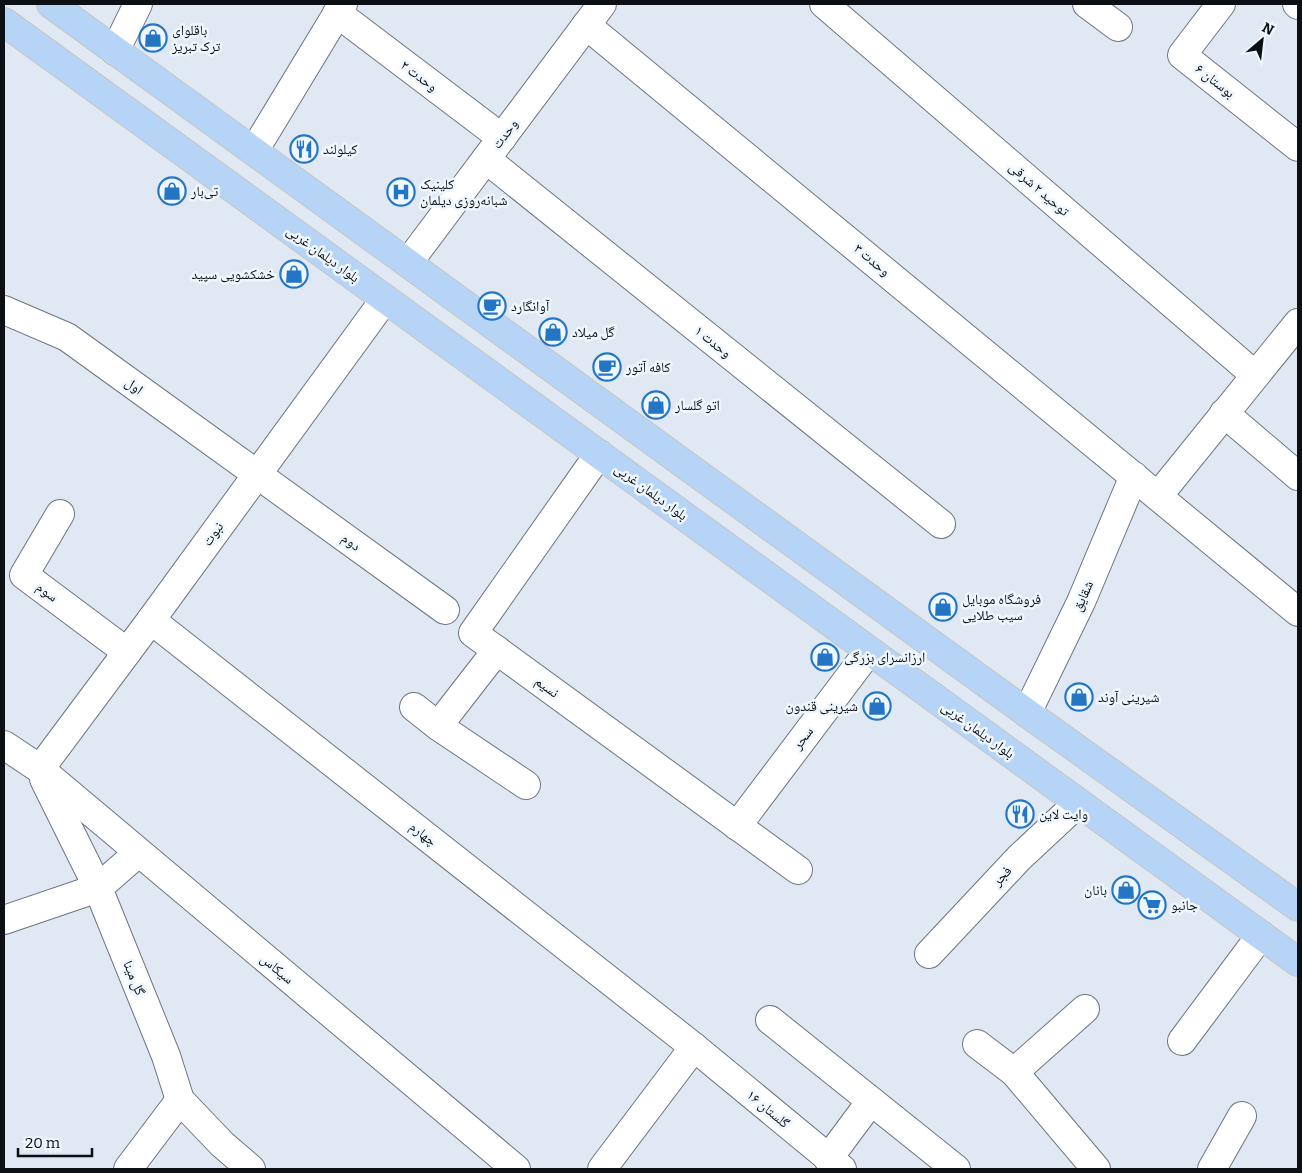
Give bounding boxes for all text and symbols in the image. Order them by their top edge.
north arrow [1237,15,1287,65]
text: N [1259,19,1277,39]
place label: باقلوای ترک تبریز [171,22,221,55]
shop icon: باقلوای ترک تبریز [138,23,168,53]
street label: وحدت ۲ [397,57,441,95]
street label: بوستان ۶ [1192,60,1238,102]
street label: وحدت [488,116,522,152]
restaurant icon: کیلولند [289,134,319,164]
place label: کیلولند [323,141,358,158]
street label: توحید ۲ شرقی [1005,158,1073,220]
shop icon: تی‌بار [157,176,187,206]
place label: کلینیک شبانه‌روزی دیلمان [420,176,507,209]
hospital icon: کلینیک شبانه‌روزی دیلمان [386,177,416,207]
place label: تی‌بار [190,183,218,200]
street label: بلوار دیلمان غربی [283,222,363,286]
street label: وحدت ۳ [850,240,894,280]
shop icon: خشکشویی سپید [279,259,309,289]
place label: خشکشویی سپید [191,266,275,283]
cafe icon: آوانگارد [477,291,507,321]
place label: آوانگارد [511,298,550,315]
shop icon: گل میلاد [538,317,568,347]
street label: وحدت ۱ [691,322,735,362]
place label: گل میلاد [572,324,615,341]
cafe icon: کافه آتور [592,352,622,382]
place label: کافه آتور [625,359,671,376]
street label: اول [122,374,146,398]
shop icon: اتو گلسار [641,390,671,420]
place label: اتو گلسار [674,397,720,414]
street label: بلوار دیلمان غربی [611,460,691,524]
street label: نبوت [199,519,227,549]
street label: دوم [338,529,364,555]
street label: سوم [32,578,61,606]
street label: شقایق [1069,578,1098,614]
place label: فروشگاه موبایل سیب طلایی [962,591,1041,624]
shop icon: فروشگاه موبایل سیب طلایی [928,592,958,622]
shop icon: ارزانسرای بزرگی [810,642,840,672]
place label: ارزانسرای بزرگی [844,649,925,666]
street label: نسیم [531,673,562,702]
shop icon: شیرینی آوند [1064,682,1094,712]
place label: شیرینی آوند [1098,689,1160,706]
shop icon: شیرینی قندون [862,691,892,721]
place label: شیرینی قندون [785,698,858,715]
street label: بلوار دیلمان غربی [938,698,1018,762]
street label: سحر [788,723,817,754]
restaurant icon: وایت لاین [1005,799,1035,829]
place label: وایت لاین [1039,806,1088,823]
street label: چهارم [405,818,440,851]
street label: فجر [988,862,1015,890]
shop icon: بانان [1111,875,1141,905]
place label: بانان [1084,882,1107,899]
supermarket icon: جانبو [1137,890,1167,920]
place label: جانبو [1171,897,1198,914]
street label: سیکاس [257,950,297,988]
street label: گل مینا [119,958,149,998]
street label: گلستان ۱۶ [743,1086,793,1132]
scale bar [18,1126,91,1158]
text: 20 m [25,1134,61,1152]

